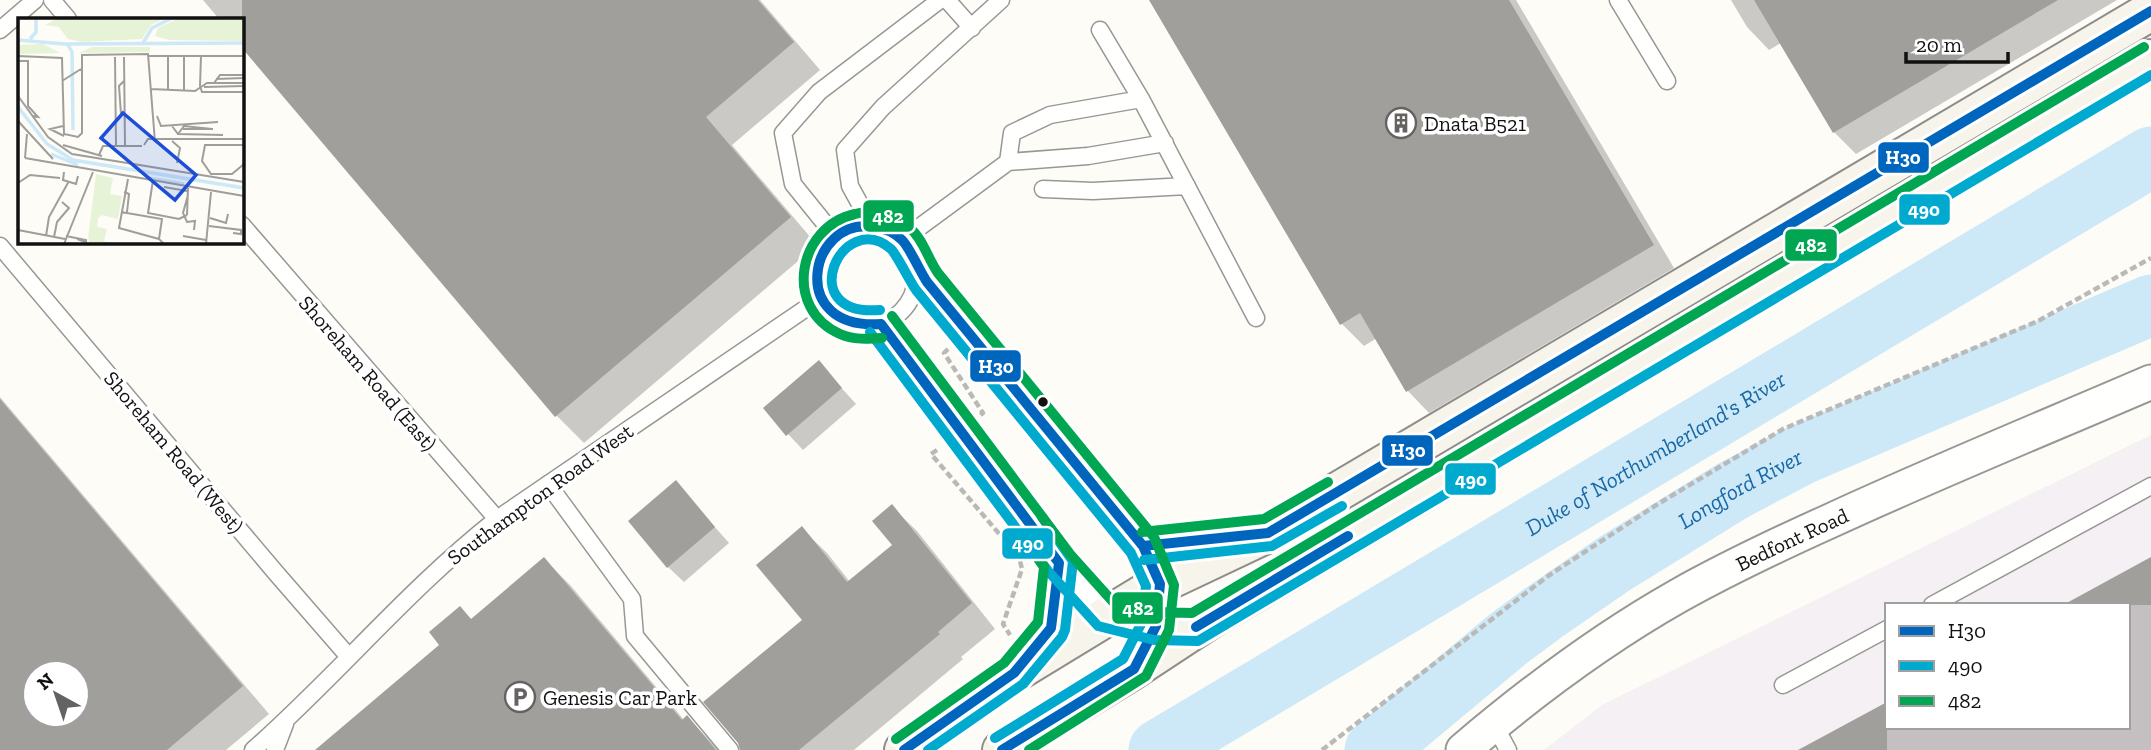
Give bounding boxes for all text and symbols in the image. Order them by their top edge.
inset map [18,18,243,243]
scale bar [1906,21,2008,65]
text: 20 m [1916,32,1962,57]
building icon: Dnata B521 [1384,106,1418,140]
place label: Dnata B521 [1424,111,1526,136]
line badge: H30 [1877,141,1930,174]
text: H30 [1885,146,1921,169]
line badge: 490 [1898,193,1951,226]
text: 490 [1908,198,1940,221]
line badge: 482 [862,199,915,233]
text: 482 [872,205,904,228]
line badge: 482 [1784,228,1838,262]
text: 482 [1795,234,1827,257]
street label: Shoreham Road (East) [294,290,442,456]
line badge: H30 [969,349,1022,383]
text: H30 [978,355,1014,378]
water label: Duke of Northumberland's River [1520,365,1790,542]
street label: Shoreham Road (West) [99,366,249,538]
unlabelled marker [1036,395,1050,409]
street label: Southampton Road West [442,418,638,570]
line badge: H30 [1381,434,1434,467]
text: H30 [1390,439,1426,462]
water label: Longford River [1673,443,1807,535]
line badge: 490 [1444,462,1497,496]
text: 490 [1455,468,1487,491]
street label: Bedfont Road [1731,502,1852,576]
line badge: 490 [1001,527,1054,560]
text: 490 [1012,532,1044,555]
line badge: 482 [1111,591,1164,625]
text: 482 [1122,597,1154,620]
legend [1885,603,2130,729]
text: H30 [1948,618,1986,643]
text: 490 [1948,653,1983,678]
north arrow [21,659,91,729]
text: N [32,668,58,695]
parking icon: Genesis Car Park [503,680,537,714]
place label: Genesis Car Park [543,685,697,710]
text: 482 [1948,688,1981,713]

